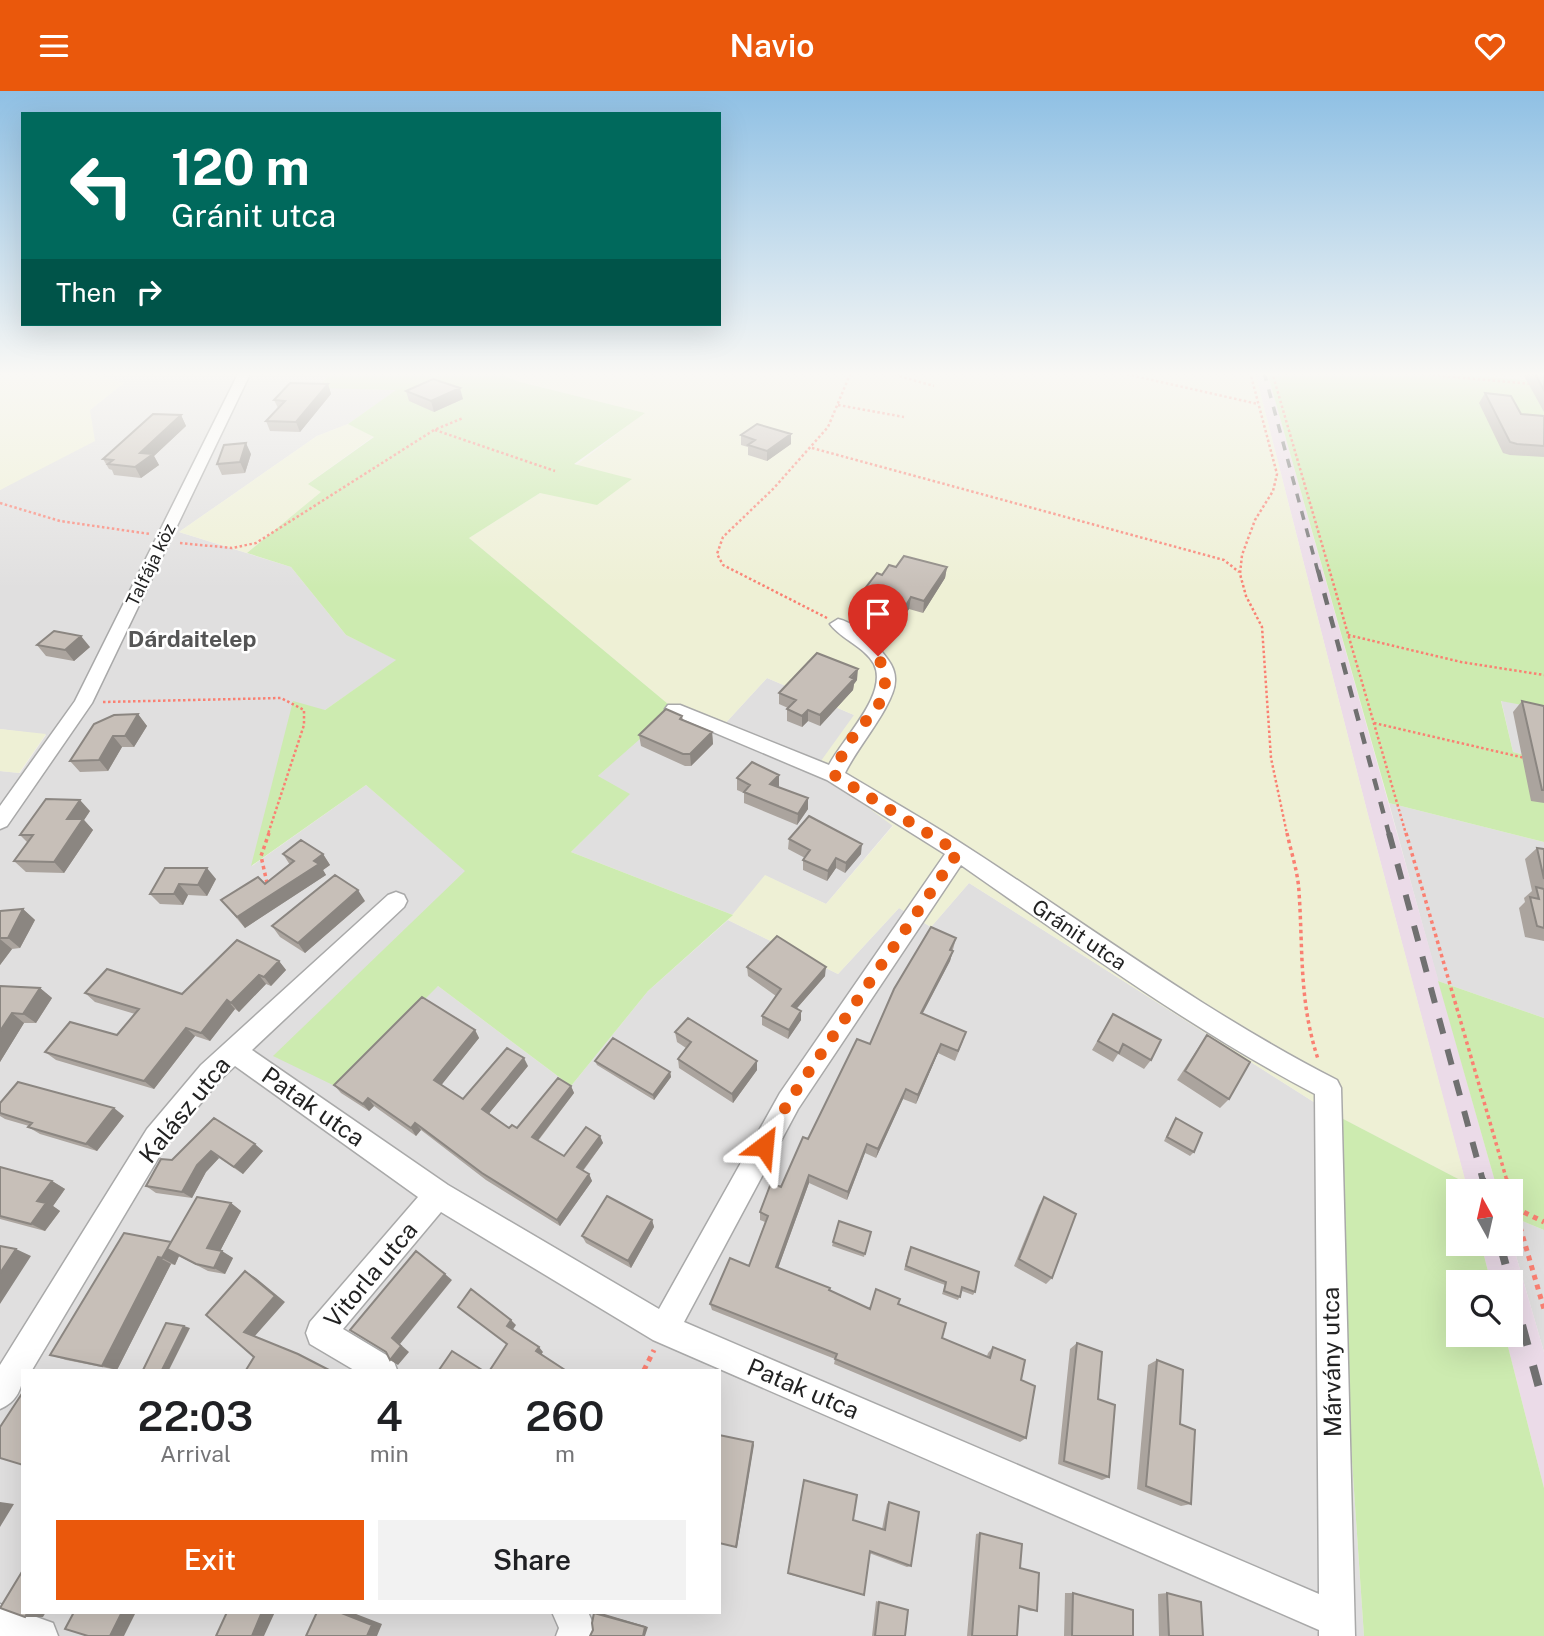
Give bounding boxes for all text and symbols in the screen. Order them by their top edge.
icon: menu [35,27,73,65]
text: Navio [730,27,814,64]
icon: heart [1471,27,1509,65]
text: 120 m [171,138,310,196]
icon: left [56,140,147,231]
text: Gránit utca [171,197,336,234]
icon: right [130,273,168,311]
text: Then [56,277,116,308]
street label: Talfája köz [122,520,180,609]
pin [848,584,908,656]
icon: arrive [859,595,897,633]
district label: Dárdaitelep [128,625,256,652]
street label: Gránit utca [1027,894,1131,975]
street label: Kalász utca [133,1051,235,1168]
street label: Patak utca [257,1061,370,1152]
position arrow [727,1109,801,1183]
north arrow [1446,1179,1522,1257]
map controls [1446,1179,1523,1347]
street label: Vitorla utca [318,1216,423,1333]
button: search [1446,1270,1523,1347]
street label: Márvány utca [1316,1287,1346,1437]
street label: Patak utca [743,1352,864,1424]
text: 22:03 [137,1391,253,1440]
text: 4 [376,1391,403,1440]
text: 260 [525,1391,605,1440]
text: Arrival [160,1440,231,1467]
text: min [370,1440,409,1467]
text: m [555,1440,575,1467]
button: Exit [56,1520,364,1600]
button: Share [378,1520,686,1600]

